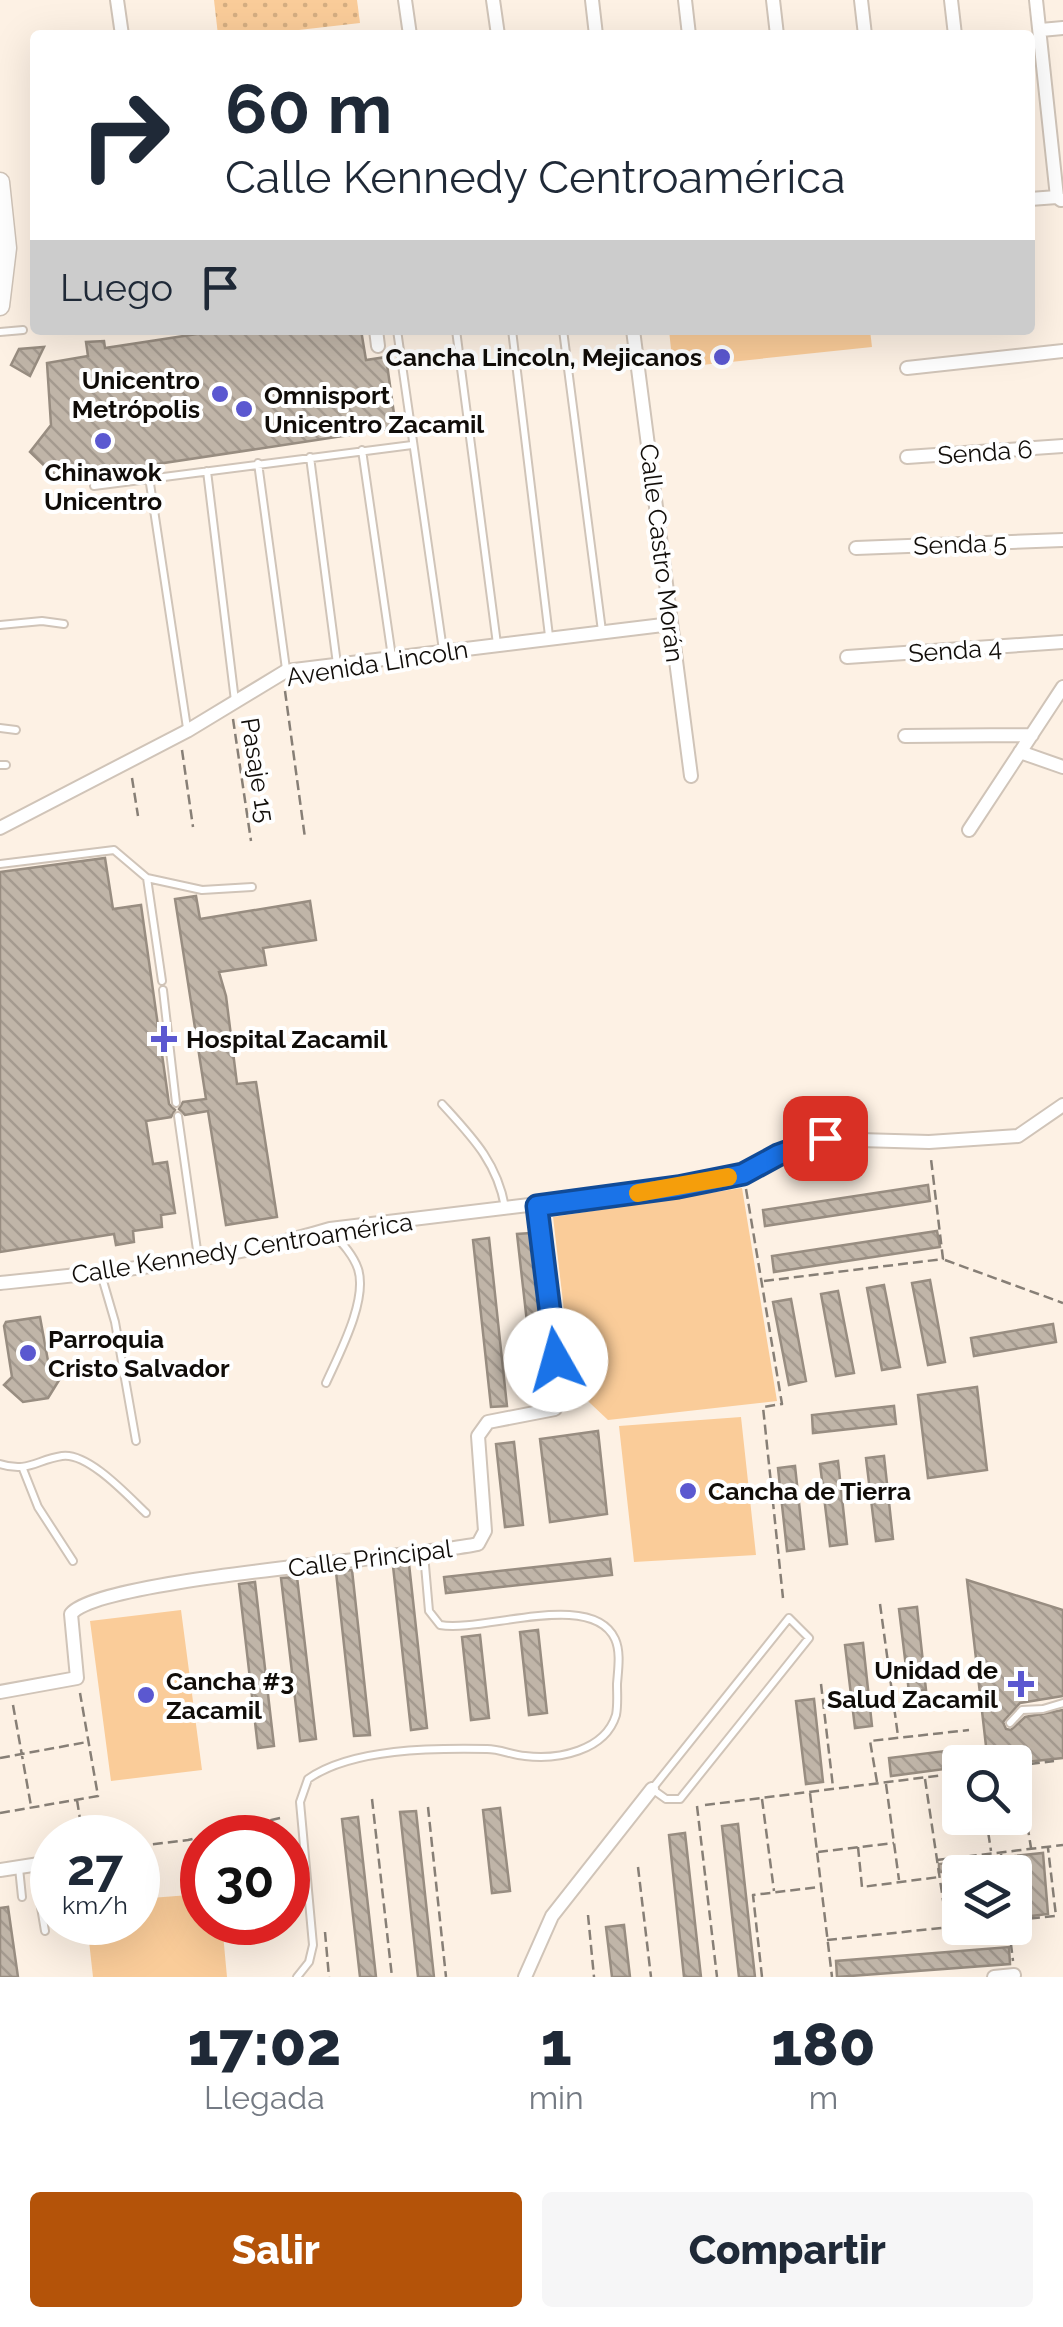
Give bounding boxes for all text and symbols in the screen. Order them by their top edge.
text: 60 m [225,67,392,149]
icon: right [60,70,190,200]
text: Calle Kennedy Centroamérica [225,151,846,204]
icon: arrive [193,260,248,315]
text: Luego [60,265,173,310]
place label: Cancha Lincoln, Mejicanos [385,342,702,372]
marker: Cancha Lincoln, Mejicanos [711,346,733,368]
place label: Unicentro Metrópolis [72,365,200,424]
place label: Omnisport Unicentro Zacamil [264,380,484,439]
marker: Unicentro Metrópolis [209,383,231,405]
marker: Omnisport Unicentro Zacamil [233,398,255,420]
marker: Chinawok Unicentro [92,430,114,452]
street label: Senda 6 [937,434,1033,470]
street label: Calle Castro Morán [634,442,690,664]
place label: Chinawok Unicentro [44,457,163,516]
street label: Senda 5 [913,527,1007,561]
street label: Senda 4 [907,632,1003,668]
street label: Avenida Lincoln [284,634,470,692]
street label: Pasaje 15 [235,715,281,825]
place label: Hospital Zacamil [186,1024,387,1054]
marker: Hospital Zacamil [151,1026,177,1052]
pin [783,1096,868,1181]
icon: arrive [798,1111,853,1166]
street label: Calle Kennedy Centroamérica [69,1206,415,1290]
position arrow [504,1308,608,1412]
place label: Parroquia Cristo Salvador [48,1324,230,1383]
marker: Parroquia Cristo Salvador [17,1342,39,1364]
place label: Cancha de Tierra [708,1476,911,1506]
marker: Cancha de Tierra [677,1480,699,1502]
street label: Calle Principal [286,1533,454,1583]
place label: Unidad de Salud Zacamil [827,1655,998,1714]
place label: Cancha #3 Zacamil [166,1666,294,1725]
marker: Unidad de Salud Zacamil [1008,1671,1034,1697]
marker: Cancha #3 Zacamil [135,1684,157,1706]
map controls [942,1745,1032,1945]
button: search [942,1745,1032,1835]
speed limit sign: 30 [180,1815,310,1945]
text: 27 [67,1838,123,1897]
button: layers [942,1855,1032,1945]
text: km/h [62,1890,128,1920]
text: 17:02 [187,2009,341,2079]
text: 1 [541,2009,572,2079]
text: 180 [771,2009,876,2079]
text: Llegada [204,2079,325,2116]
text: min [529,2079,584,2116]
text: m [809,2079,838,2116]
button: Salir [30,2192,522,2307]
button: Compartir [542,2192,1033,2307]

